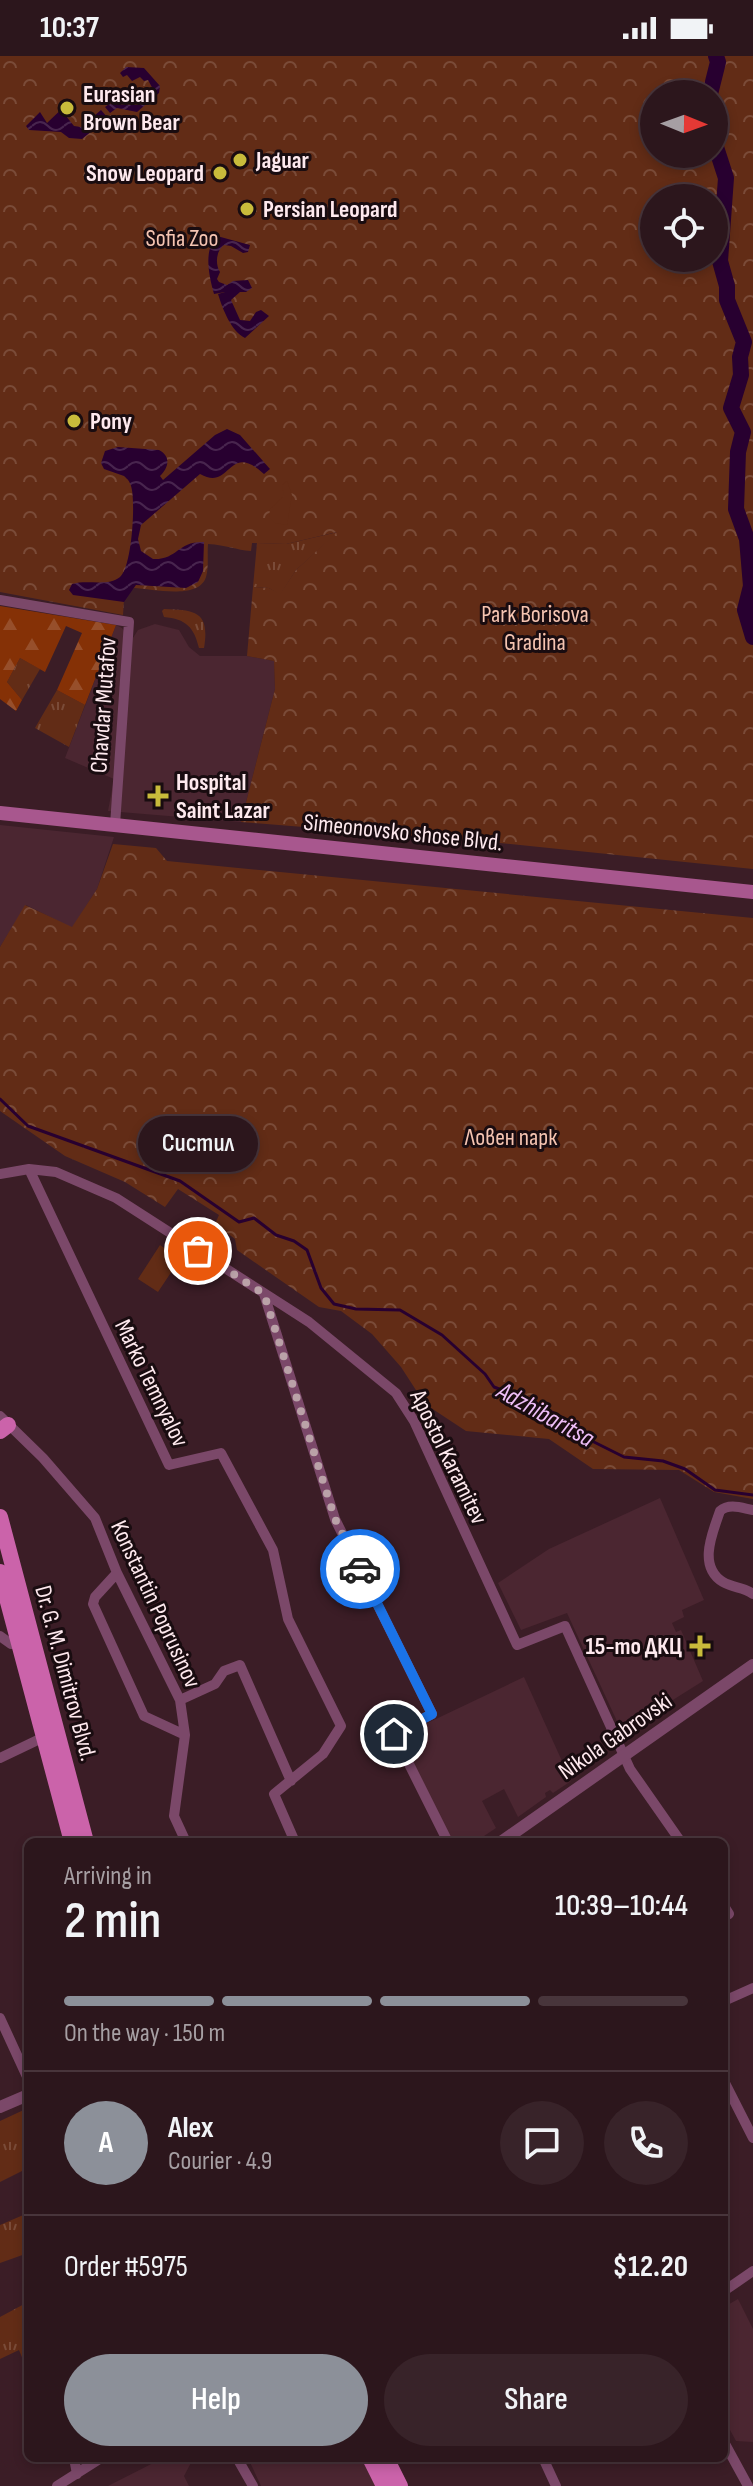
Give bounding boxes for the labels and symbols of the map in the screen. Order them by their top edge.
place label: Eurasian Brown Bear [83,80,180,137]
north arrow [640,80,728,168]
marker: Eurasian Brown Bear [58,99,76,117]
place label: Jaguar [255,146,310,175]
marker: Jaguar [231,151,249,169]
place label: Snow Leopard [86,159,204,188]
marker: Snow Leopard [211,164,229,182]
place label: Persian Leopard [263,195,398,224]
marker: Persian Leopard [238,200,256,218]
park label: Sofia Zoo [145,224,219,253]
place label: Pony [90,407,132,436]
marker: Pony [65,412,83,430]
park label: Park Borisova Gradina [481,600,589,657]
street label: Chavdar Mutafov [84,636,123,774]
place label: Hospital Saint Lazar [176,768,270,825]
marker: Hospital Saint Lazar [147,785,169,807]
street label: Simeonovsko shose Blvd. [302,808,504,857]
callout: Систил [138,1115,258,1171]
park label: Ловен парк [464,1123,558,1152]
pin [164,1217,232,1285]
street label: Marko Temnyalov [108,1315,195,1452]
water label: Adzhibaritsa [490,1376,600,1455]
street label: Apostol Karamitev [403,1384,494,1529]
street label: Konstantin Poprusinov [104,1516,207,1693]
courier [320,1529,400,1609]
street label: Dr. G. M. Dimitrov Blvd. [28,1582,103,1764]
place label: 15-то ДКЦ [585,1632,682,1661]
marker: 15-то ДКЦ [689,1635,711,1657]
street label: Nikola Gabrovski [553,1687,678,1786]
pin [360,1700,428,1768]

